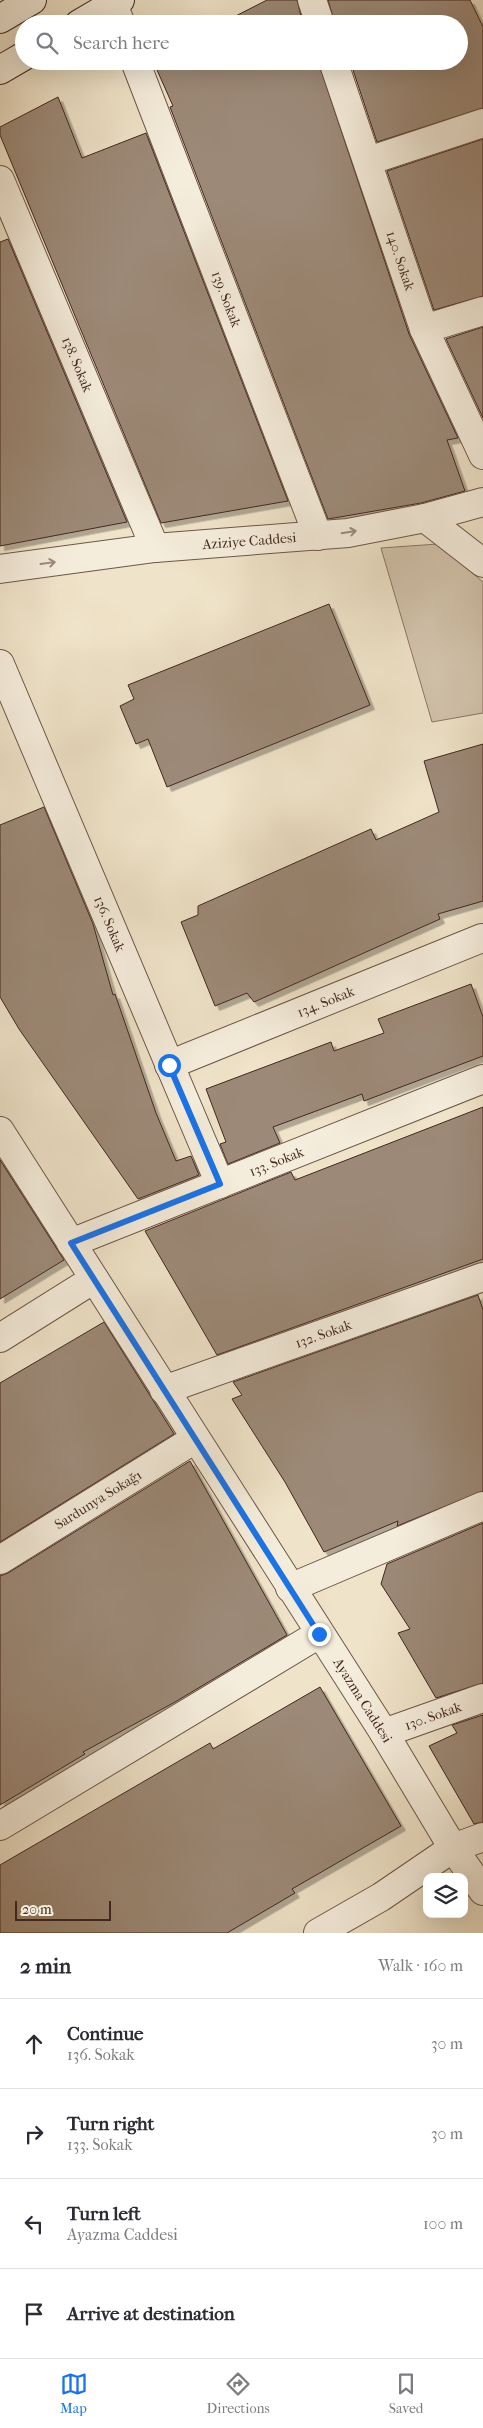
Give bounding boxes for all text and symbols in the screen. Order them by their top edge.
search box [15,15,468,70]
icon: search [33,29,61,57]
text: Search here [73,32,169,54]
street label: 140. Sokak [382,229,419,294]
street label: 139. Sokak [208,269,245,330]
street label: 138. Sokak [58,334,97,396]
one-way arrow [341,527,357,537]
street label: Aziziye Caddesi [201,529,297,553]
one-way arrow [40,557,56,567]
street label: 136. Sokak [90,893,129,955]
street label: 134. Sokak [295,982,358,1021]
route start [158,1054,181,1077]
street label: 133. Sokak [247,1143,307,1180]
street label: 132. Sokak [293,1316,355,1352]
street label: Sardunya Sokağı [51,1466,145,1533]
route end [308,1623,331,1646]
street label: Ayazma Caddesi [329,1654,396,1746]
street label: 130. Sokak [402,1698,465,1734]
map controls [423,1873,468,1918]
button: layers [423,1873,468,1918]
scale bar [15,1898,111,1921]
text: 20 m [22,1901,52,1918]
text: 2 min [20,1954,71,1978]
text: Walk · 160 m [378,1956,463,1975]
text: Continue [67,2023,143,2045]
icon: ahead [20,2030,48,2058]
text: 30 m [431,2034,463,2053]
text: 136. Sokak [67,2045,135,2064]
text: Turn right [67,2113,154,2135]
icon: right [20,2120,48,2148]
text: 30 m [431,2124,463,2143]
text: 133. Sokak [67,2135,132,2154]
text: Turn left [67,2203,141,2225]
icon: left [20,2210,48,2238]
text: 100 m [423,2214,463,2233]
text: Ayazma Caddesi [67,2225,178,2244]
icon: arrive [20,2300,48,2328]
text: Arrive at destination [67,2303,235,2325]
tab: Map [60,2370,88,2417]
tab: Directions [207,2370,270,2417]
tab: Saved [389,2370,423,2417]

